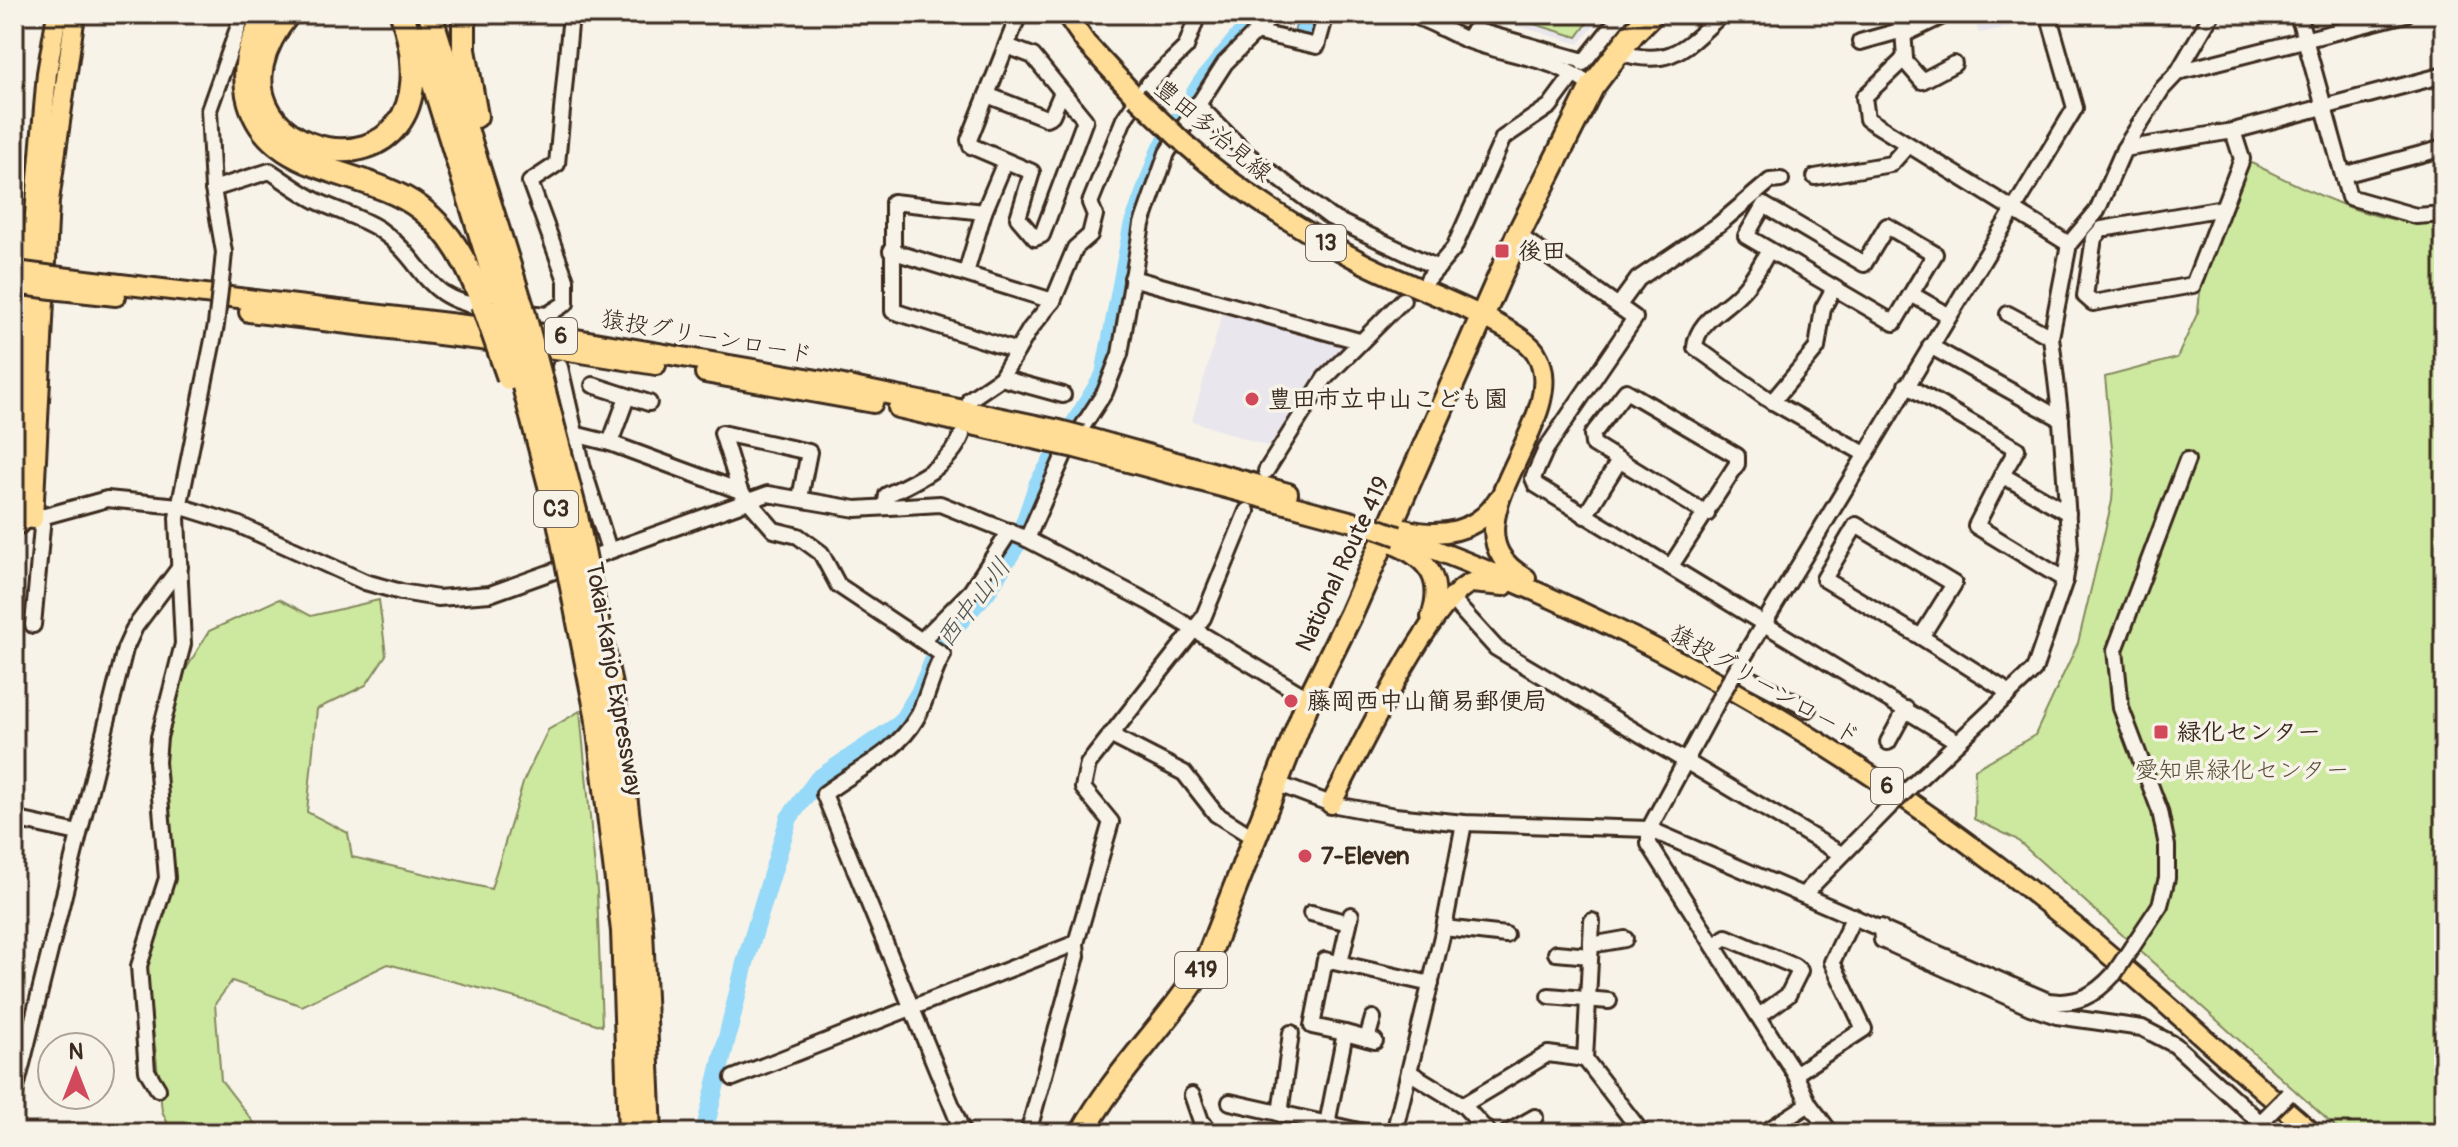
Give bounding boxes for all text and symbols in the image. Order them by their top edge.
street label: 豊田多治見線 [1149,74,1277,188]
road number: 13 [1306,225,1346,261]
place label: 後田 [1518,237,1566,266]
marker: 後田 [1493,242,1511,260]
street label: 猿投グリーンロード [599,304,815,370]
road number: 6 [545,318,577,354]
place label: 豊田市立中山こども園 [1268,385,1508,414]
marker: 豊田市立中山こども園 [1243,390,1261,408]
street label: National Route 419 [1290,472,1396,656]
road number: C3 [534,491,578,527]
water label: 西中山川 [930,552,1018,654]
street label: Tokai-Kanjo Expressway [579,560,649,798]
street label: 猿投グリーンロード [1665,619,1865,751]
place label: 藤岡西中山簡易郵便局 [1307,687,1547,716]
marker: 藤岡西中山簡易郵便局 [1282,692,1300,710]
place label: 緑化センター [2177,718,2321,747]
marker: 緑化センター [2152,723,2170,741]
park label: 愛知県緑化センター [2134,756,2350,785]
road number: 6 [1871,768,1903,804]
place label: 7-Eleven [1321,842,1410,871]
marker: 7-Eleven [1296,847,1314,865]
road number: 419 [1175,952,1227,988]
north arrow [36,1031,116,1111]
text: N [69,1038,84,1066]

